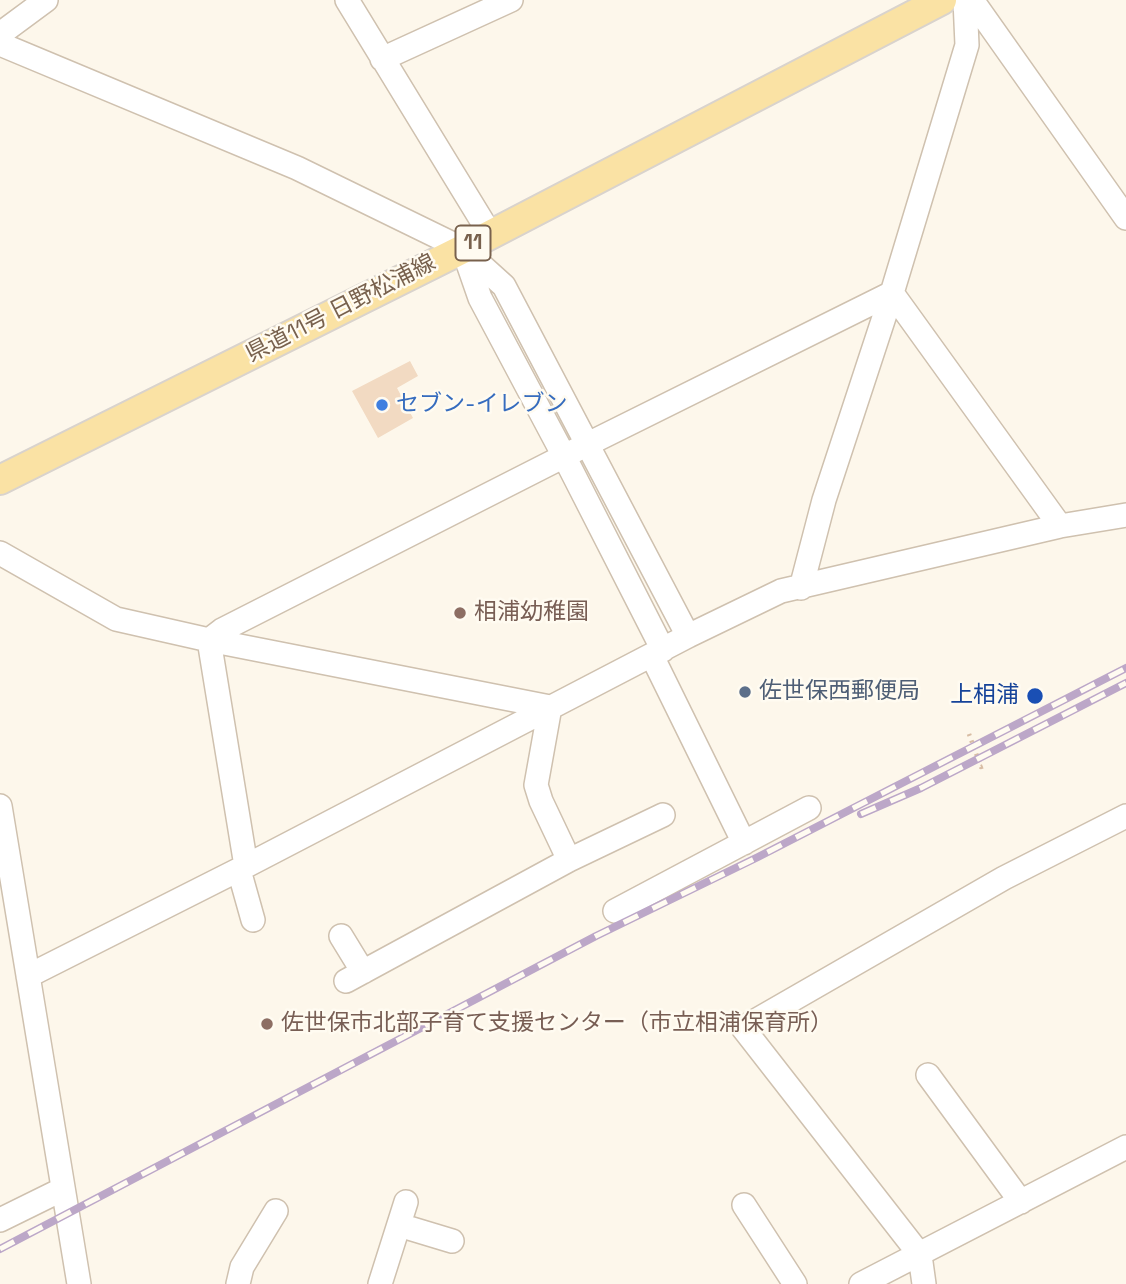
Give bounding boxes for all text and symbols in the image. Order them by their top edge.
road number: 11 [456,226,490,260]
street label: 県道11号 日野松浦線 [242,249,440,369]
place label: セブン-イレブン [396,391,567,419]
marker: セブン-イレブン [374,397,390,413]
place label: 相浦幼稚園 [474,599,589,627]
marker: 相浦幼稚園 [452,605,468,621]
place label: 佐世保西郵便局 [759,678,920,706]
place label: 上相浦 [950,682,1019,710]
marker: 佐世保西郵便局 [737,684,753,700]
marker: 上相浦 [1025,686,1045,706]
place label: 佐世保市北部子育て支援センター（市立相浦保育所） [281,1010,833,1038]
marker: 佐世保市北部子育て支援センター（市立相浦保育所） [259,1016,275,1032]

